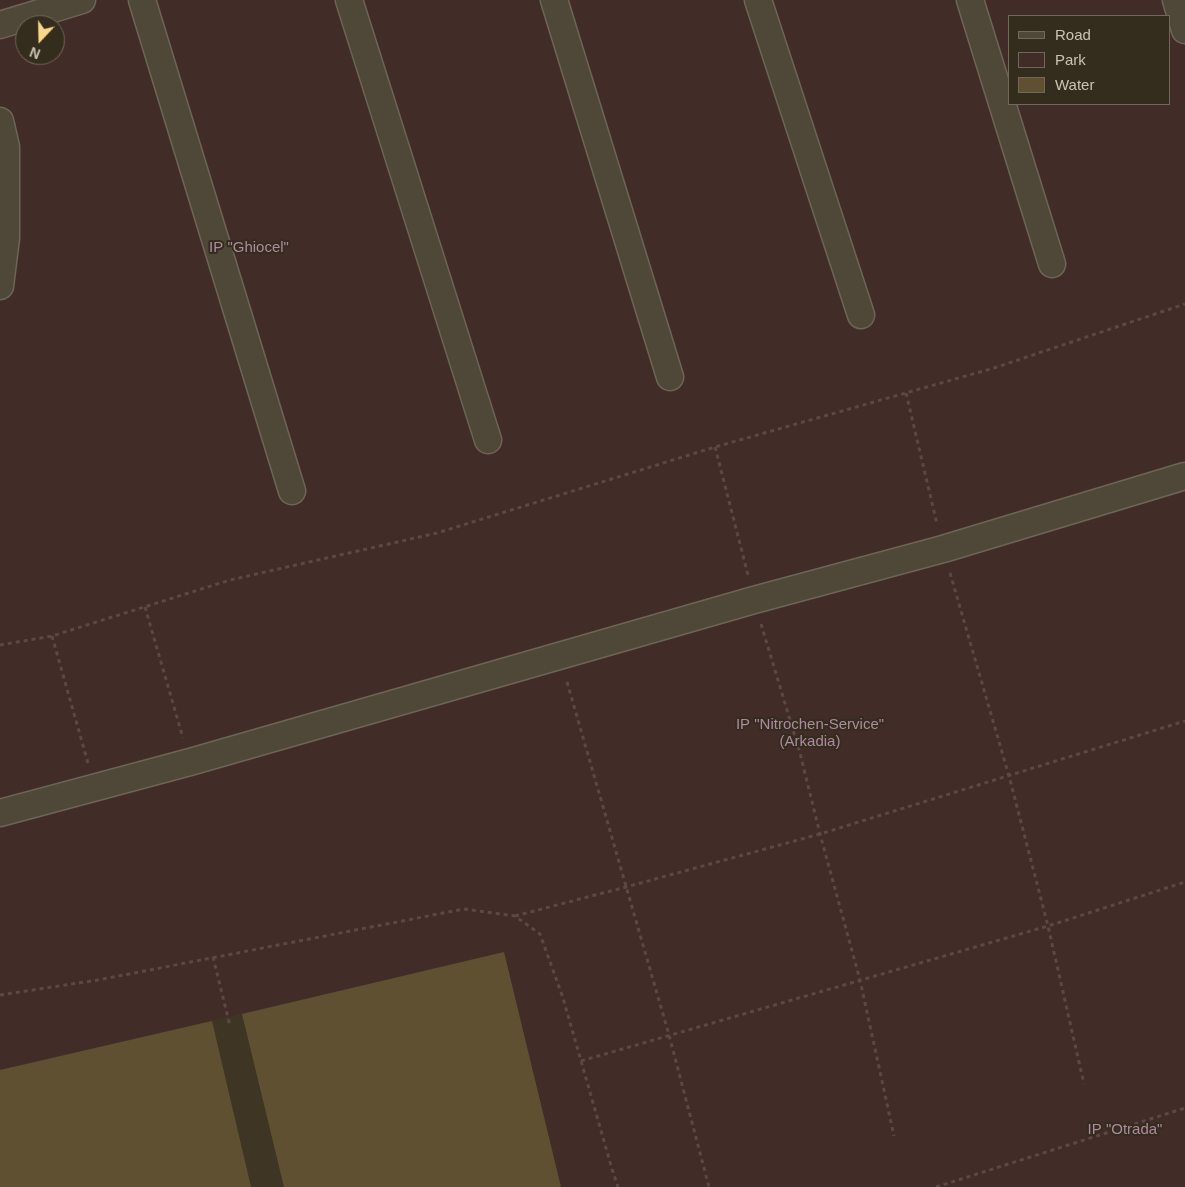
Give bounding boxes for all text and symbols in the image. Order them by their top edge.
north arrow [15,15,65,65]
legend [1008,15,1170,105]
text: Road [1055,26,1091,43]
text: N [27,44,43,62]
text: Park [1055,51,1086,68]
text: Water [1055,76,1094,93]
park label: IP "Ghiocel" [209,239,289,257]
park label: IP "Nitrochen-Service" (Arkadia) [736,716,884,751]
park label: IP "Otrada" [1088,1121,1162,1139]

